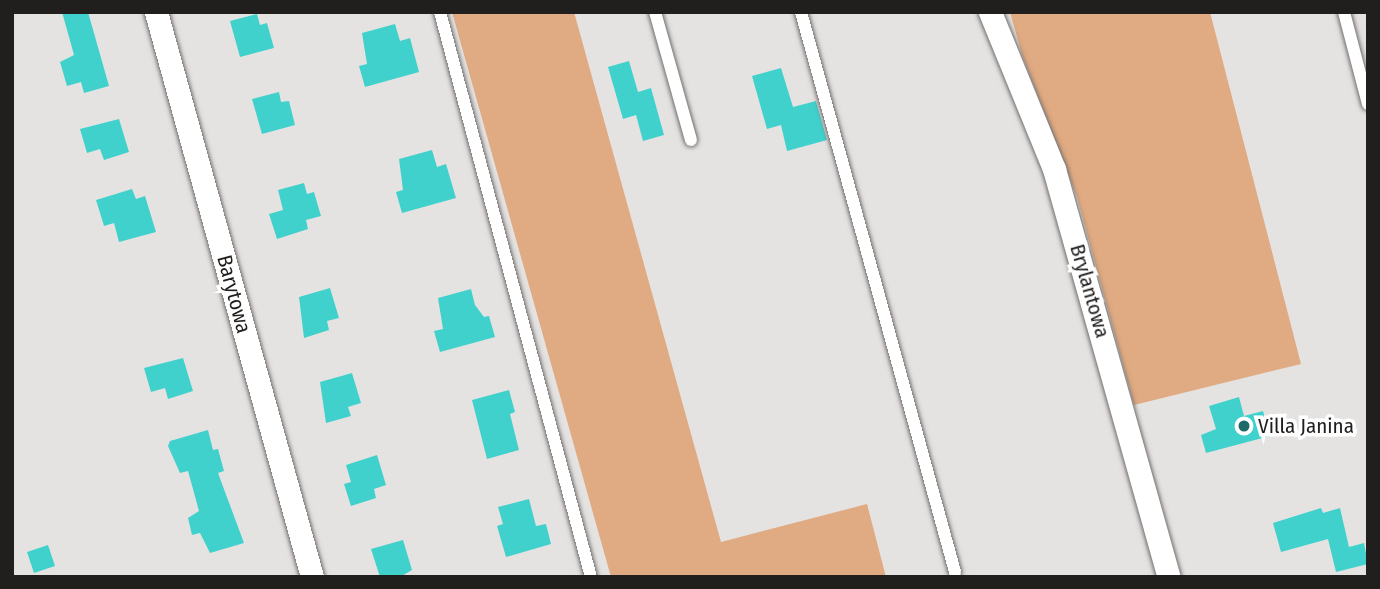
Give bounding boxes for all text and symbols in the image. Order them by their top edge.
street label: Brylantowa [1065,241,1115,341]
street label: Barytowa [211,252,257,336]
place label: Villa Janina [1258,413,1354,439]
marker: Villa Janina [1236,418,1252,434]

